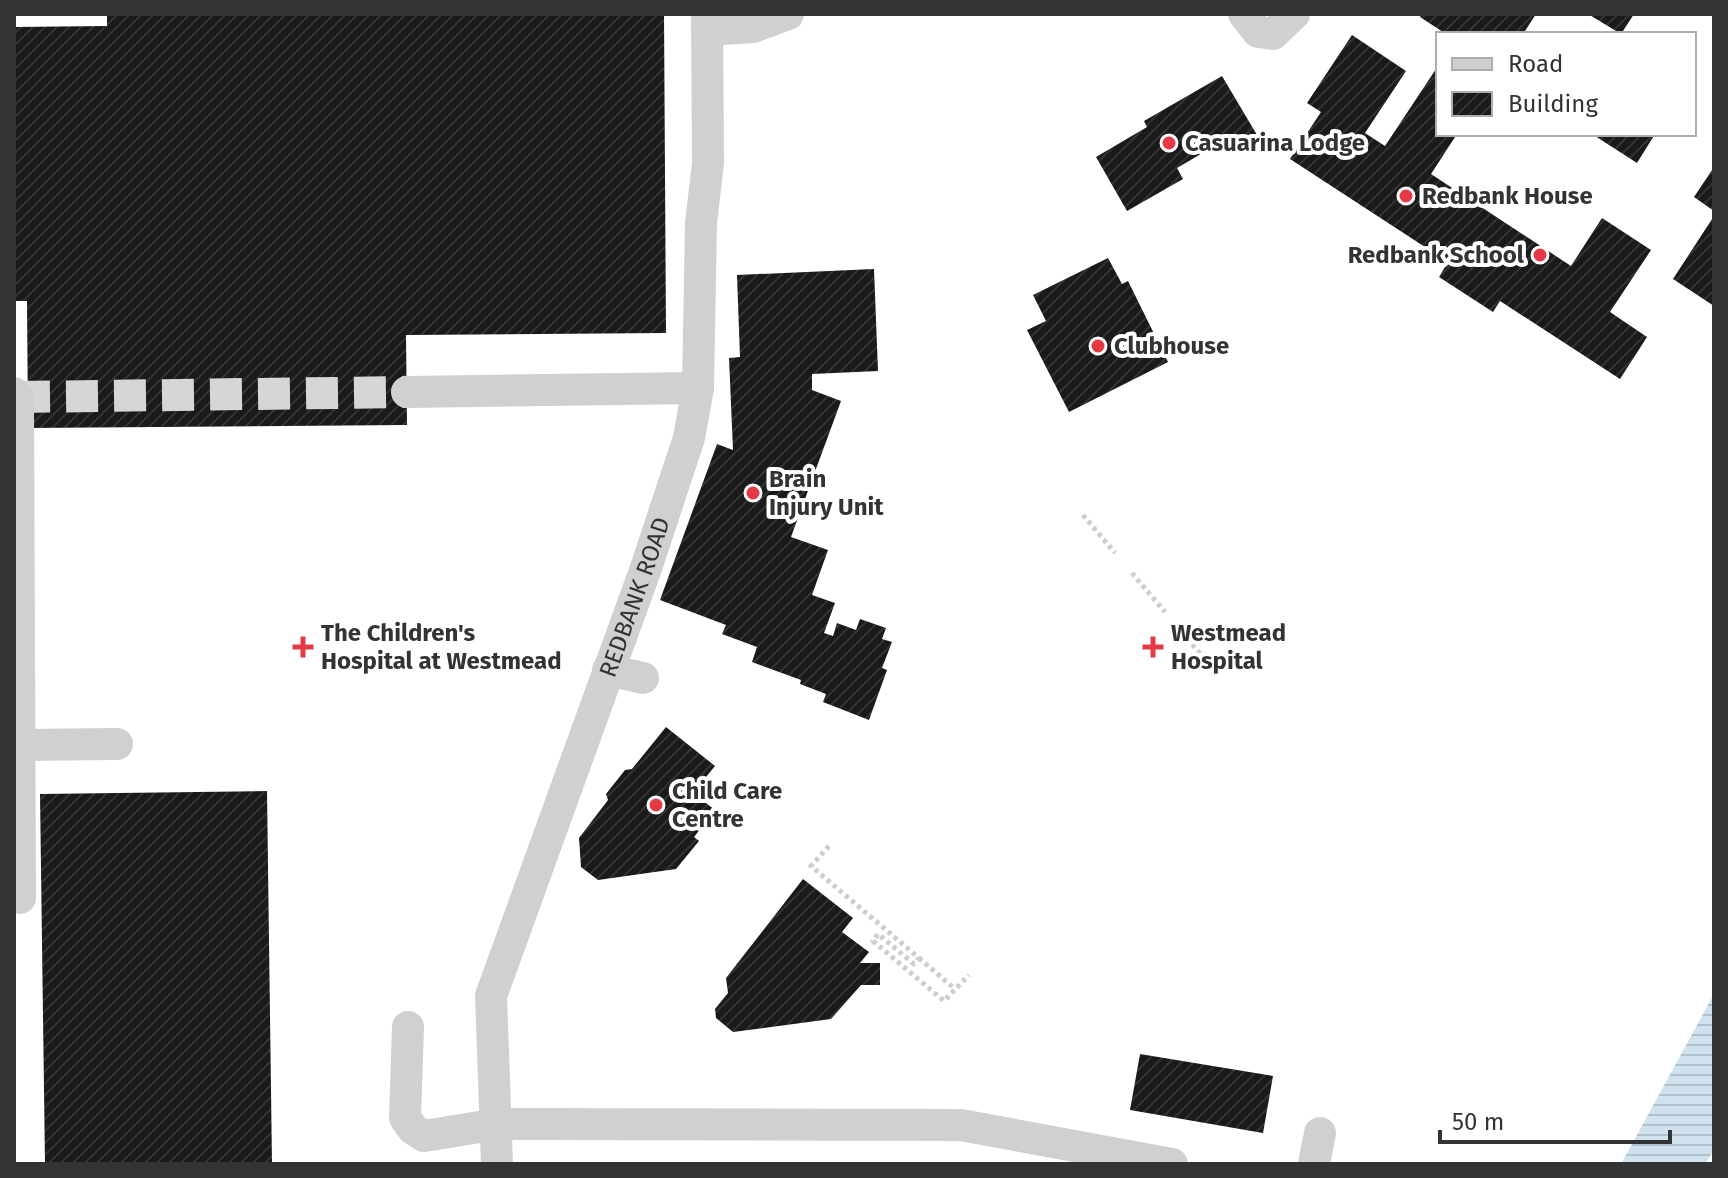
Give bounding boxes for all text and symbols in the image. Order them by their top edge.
legend [1436,32,1696,136]
text: Road [1508,50,1563,78]
text: Building [1508,90,1598,118]
place label: Casuarina Lodge [1185,129,1365,157]
marker: Casuarina Lodge [1160,134,1178,152]
place label: Redbank House [1422,182,1593,210]
marker: Redbank House [1397,187,1415,205]
place label: Redbank School [1348,241,1525,269]
marker: Redbank School [1531,246,1549,264]
place label: Clubhouse [1114,332,1229,360]
marker: Clubhouse [1089,337,1107,355]
place label: Brain Injury Unit [769,465,884,521]
marker: Brain Injury Unit [744,484,762,502]
street label: REDBANK ROAD [594,514,676,681]
place label: The Children's Hospital at Westmead [321,619,562,675]
place label: Westmead Hospital [1171,619,1286,675]
marker: The Children's Hospital at Westmead [292,636,314,658]
marker: Westmead Hospital [1142,636,1164,658]
place label: Child Care Centre [672,777,782,833]
marker: Child Care Centre [647,796,665,814]
scale bar [1440,1094,1670,1144]
text: 50 m [1452,1108,1504,1136]

